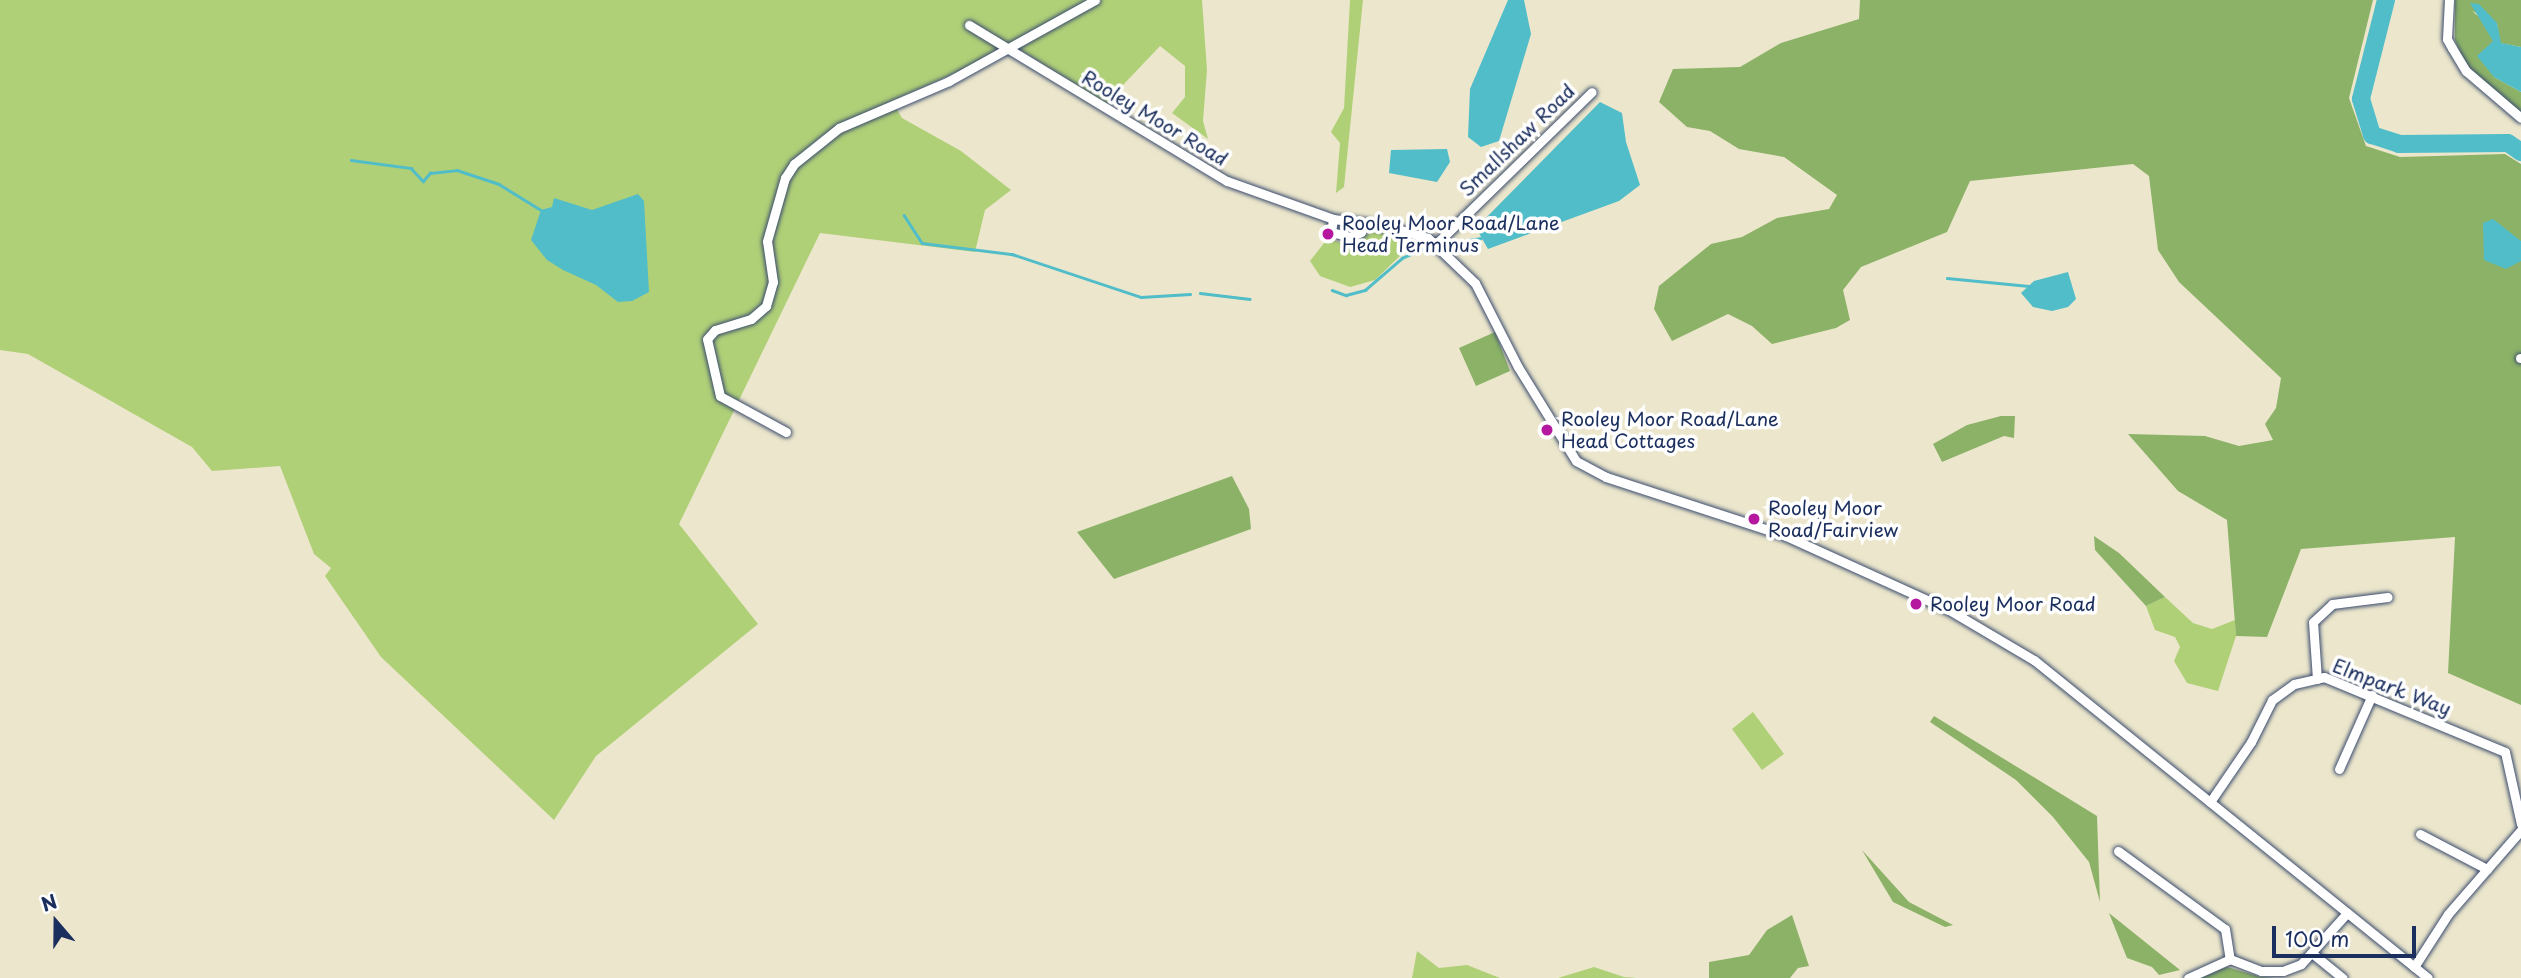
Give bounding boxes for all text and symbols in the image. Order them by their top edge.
street label: Rooley Moor Road [1078,65,1232,171]
street label: Smallshaw Road [1454,79,1580,201]
place label: Rooley Moor Road/Lane Head Terminus [1342,212,1561,256]
marker: Rooley Moor Road/Lane Head Terminus [1320,226,1336,242]
place label: Rooley Moor Road/Lane Head Cottages [1561,408,1780,452]
marker: Rooley Moor Road/Lane Head Cottages [1539,422,1555,438]
place label: Rooley Moor Road/Fairview [1768,497,1898,541]
marker: Rooley Moor Road/Fairview [1746,511,1762,527]
place label: Rooley Moor Road [1930,593,2097,615]
marker: Rooley Moor Road [1908,596,1924,612]
street label: Elmpark Way [2330,654,2454,720]
north arrow [21,887,91,957]
text: N [37,887,61,918]
scale bar [2276,912,2420,956]
text: 100 m [2285,922,2349,954]

